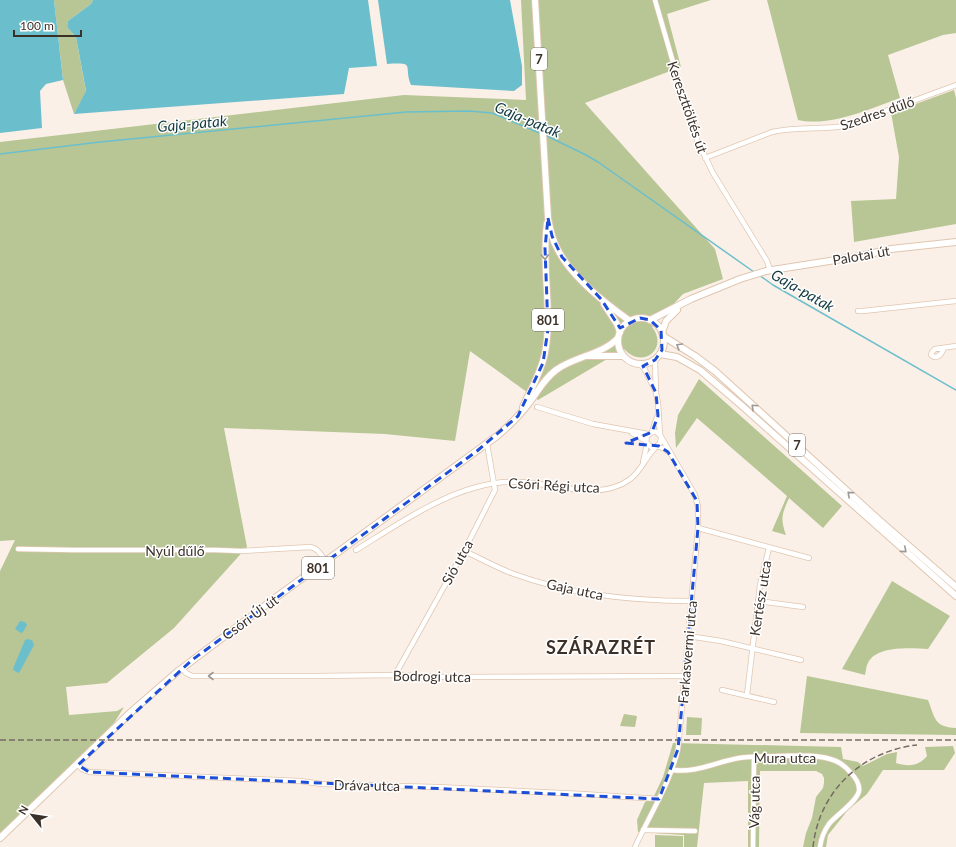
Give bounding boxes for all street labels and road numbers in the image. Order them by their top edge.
road number: 7 [531,48,547,70]
street label: Kereszttöltés út [664,59,712,155]
street label: Szedres dűlő [838,92,916,134]
street label: Palotai út [831,242,891,268]
road number: 801 [532,309,564,331]
road number: 7 [789,434,805,456]
street label: Csóri Régi utca [508,474,600,496]
street label: Sió utca [438,536,476,587]
street label: Nyúl dűlő [145,542,205,559]
road number: 801 [302,557,334,579]
street label: Kertész utca [746,559,774,637]
street label: Gaja utca [545,575,605,603]
street label: Csóri Új út [219,591,281,643]
street label: Farkasvermi utca [674,600,700,704]
street label: Bodrogi utca [393,667,471,685]
street label: Mura utca [754,749,816,766]
street label: Vág utca [745,775,763,828]
street label: Dráva utca [334,776,400,794]

